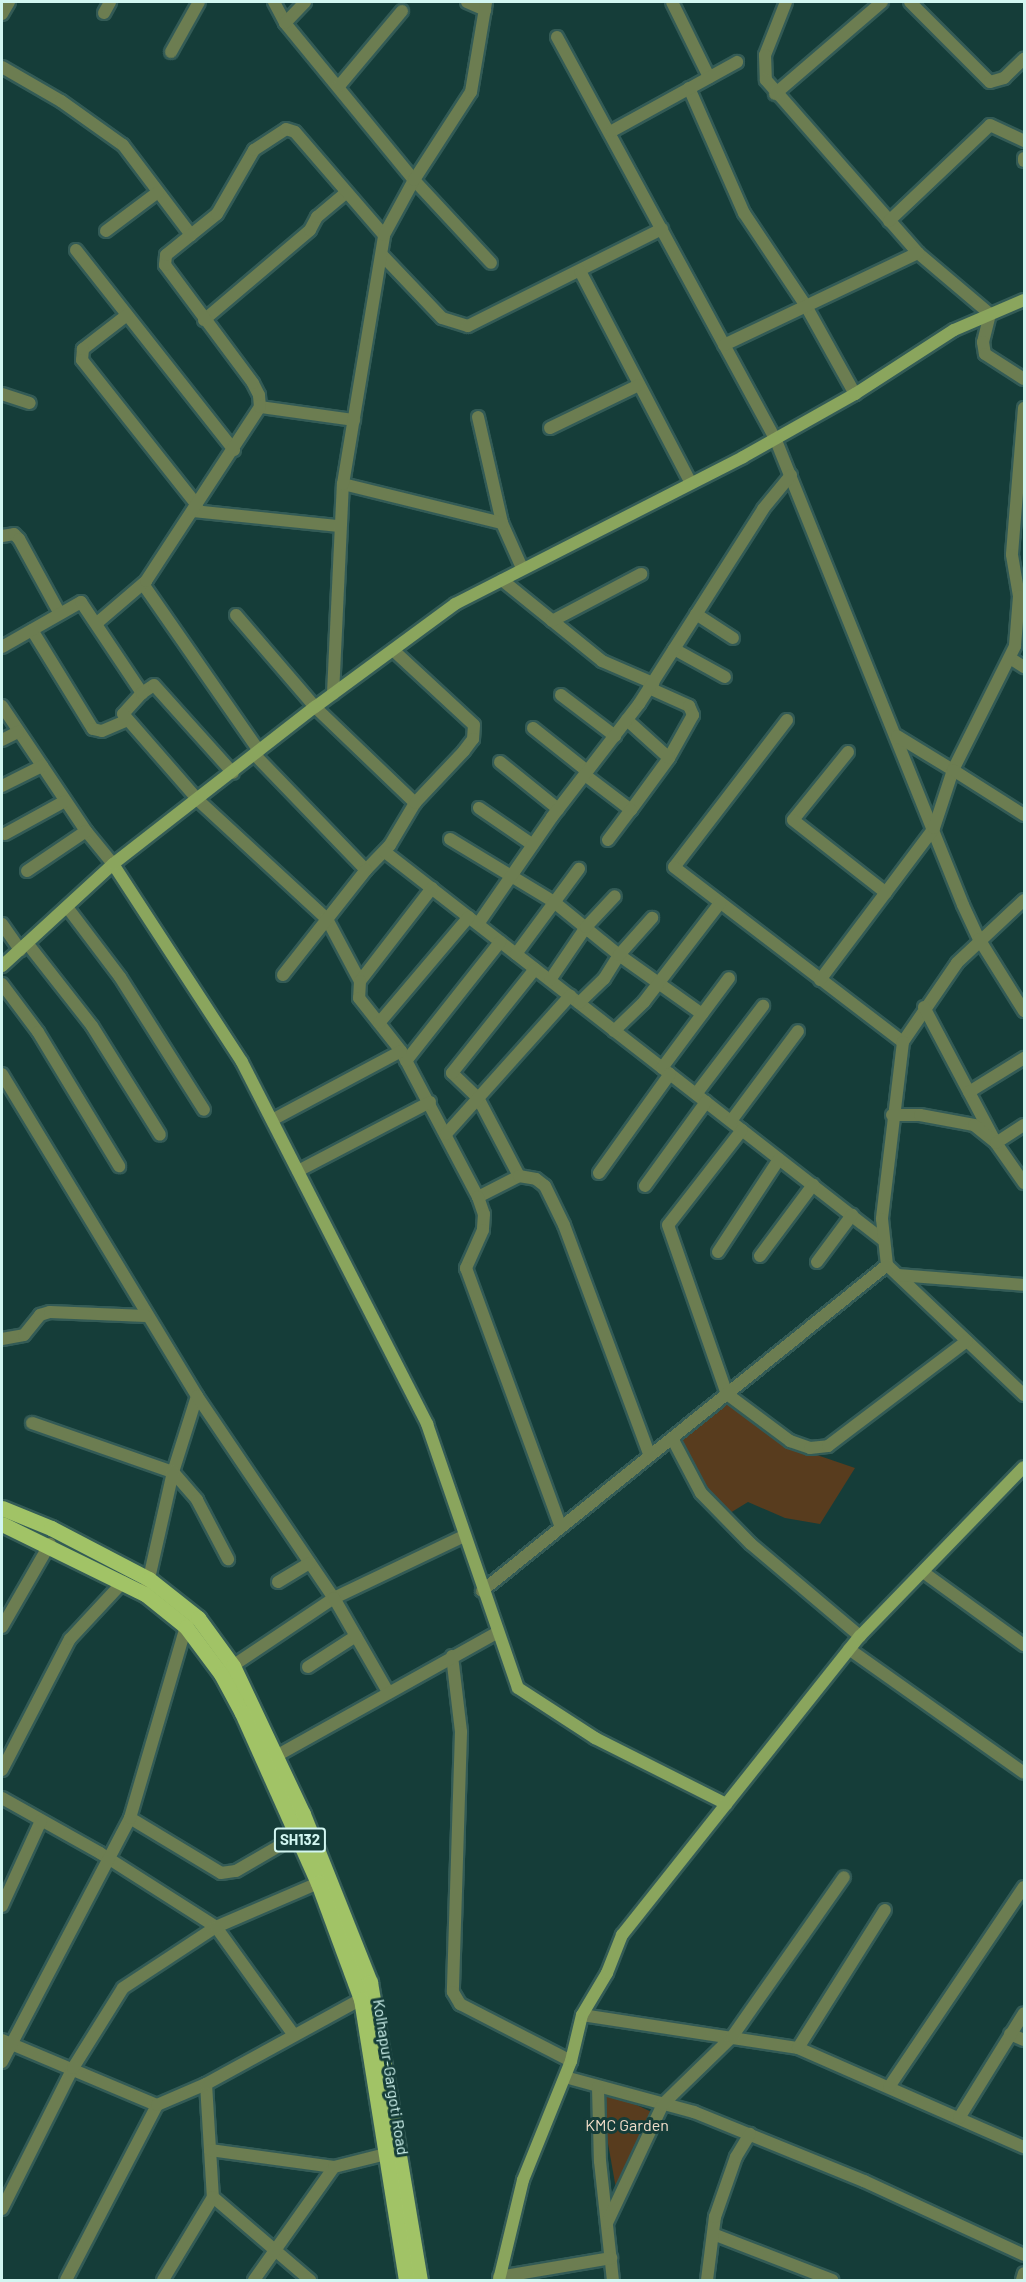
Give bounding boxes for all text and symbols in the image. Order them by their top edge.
road number: SH132 [273,1828,327,1852]
street label: Kolhapur-Gargoti Road [369,1998,413,2156]
park label: KMC Garden [585,2115,669,2135]

